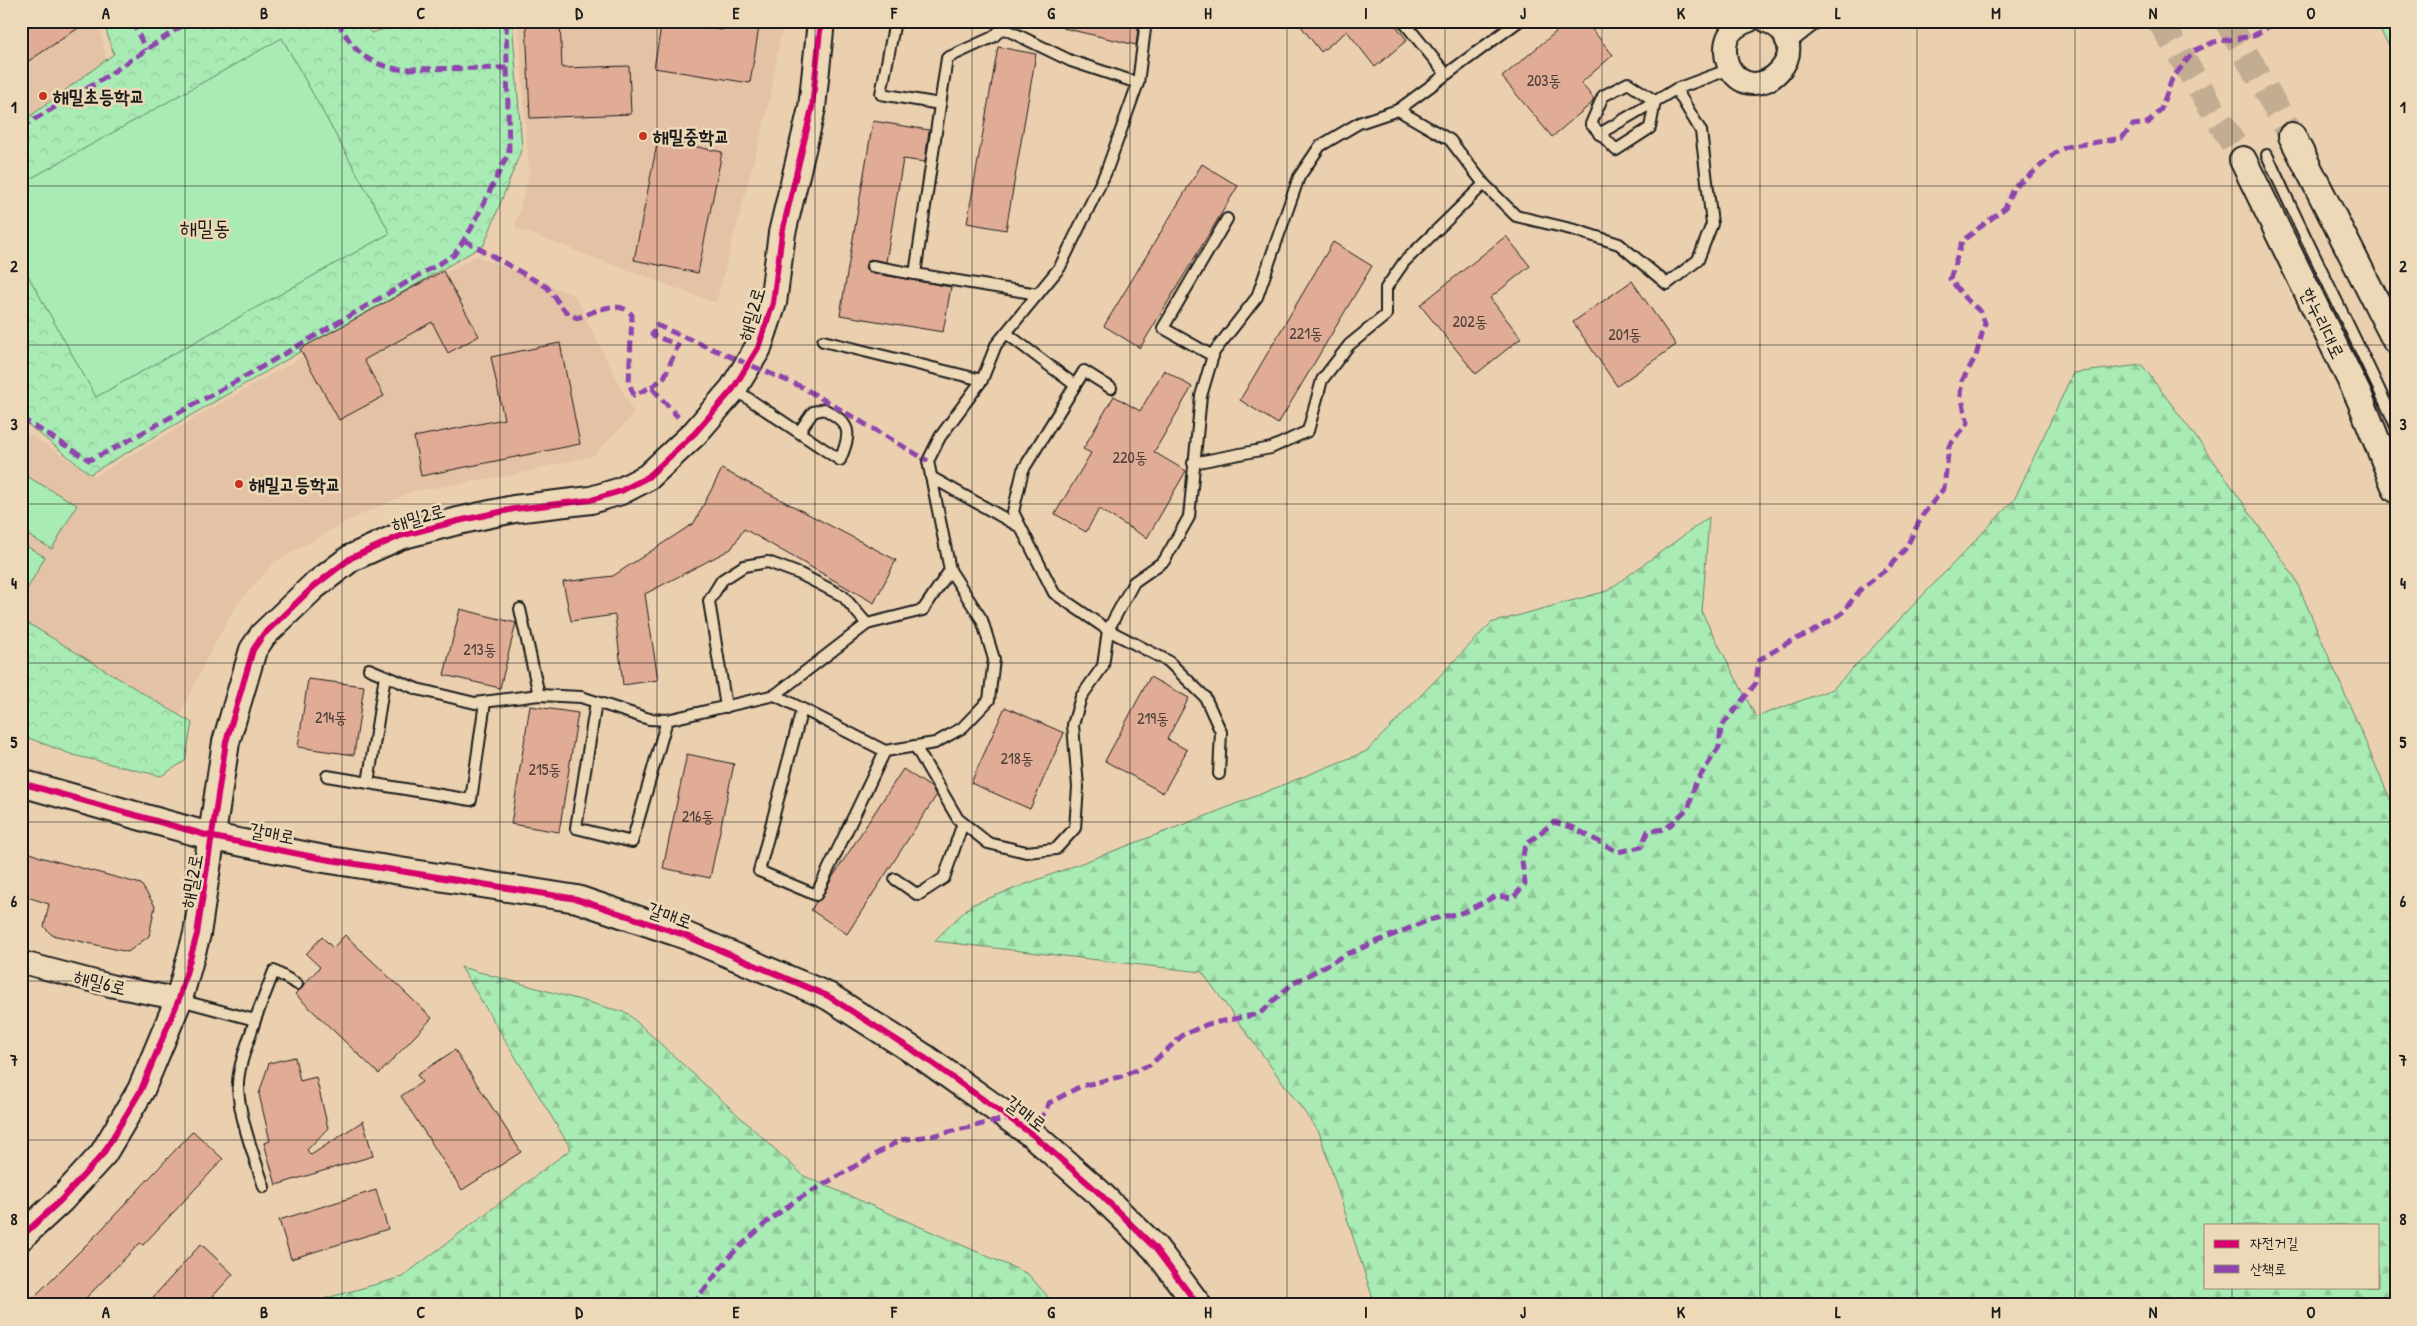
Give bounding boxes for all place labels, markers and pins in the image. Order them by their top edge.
place label: 해밀초등학교 [52,83,145,109]
marker: 해밀초등학교 [37,90,49,102]
place label: 해밀중학교 [652,123,729,149]
marker: 해밀중학교 [637,130,649,142]
place label: 해밀고등학교 [248,471,341,497]
marker: 해밀고등학교 [233,478,245,490]

